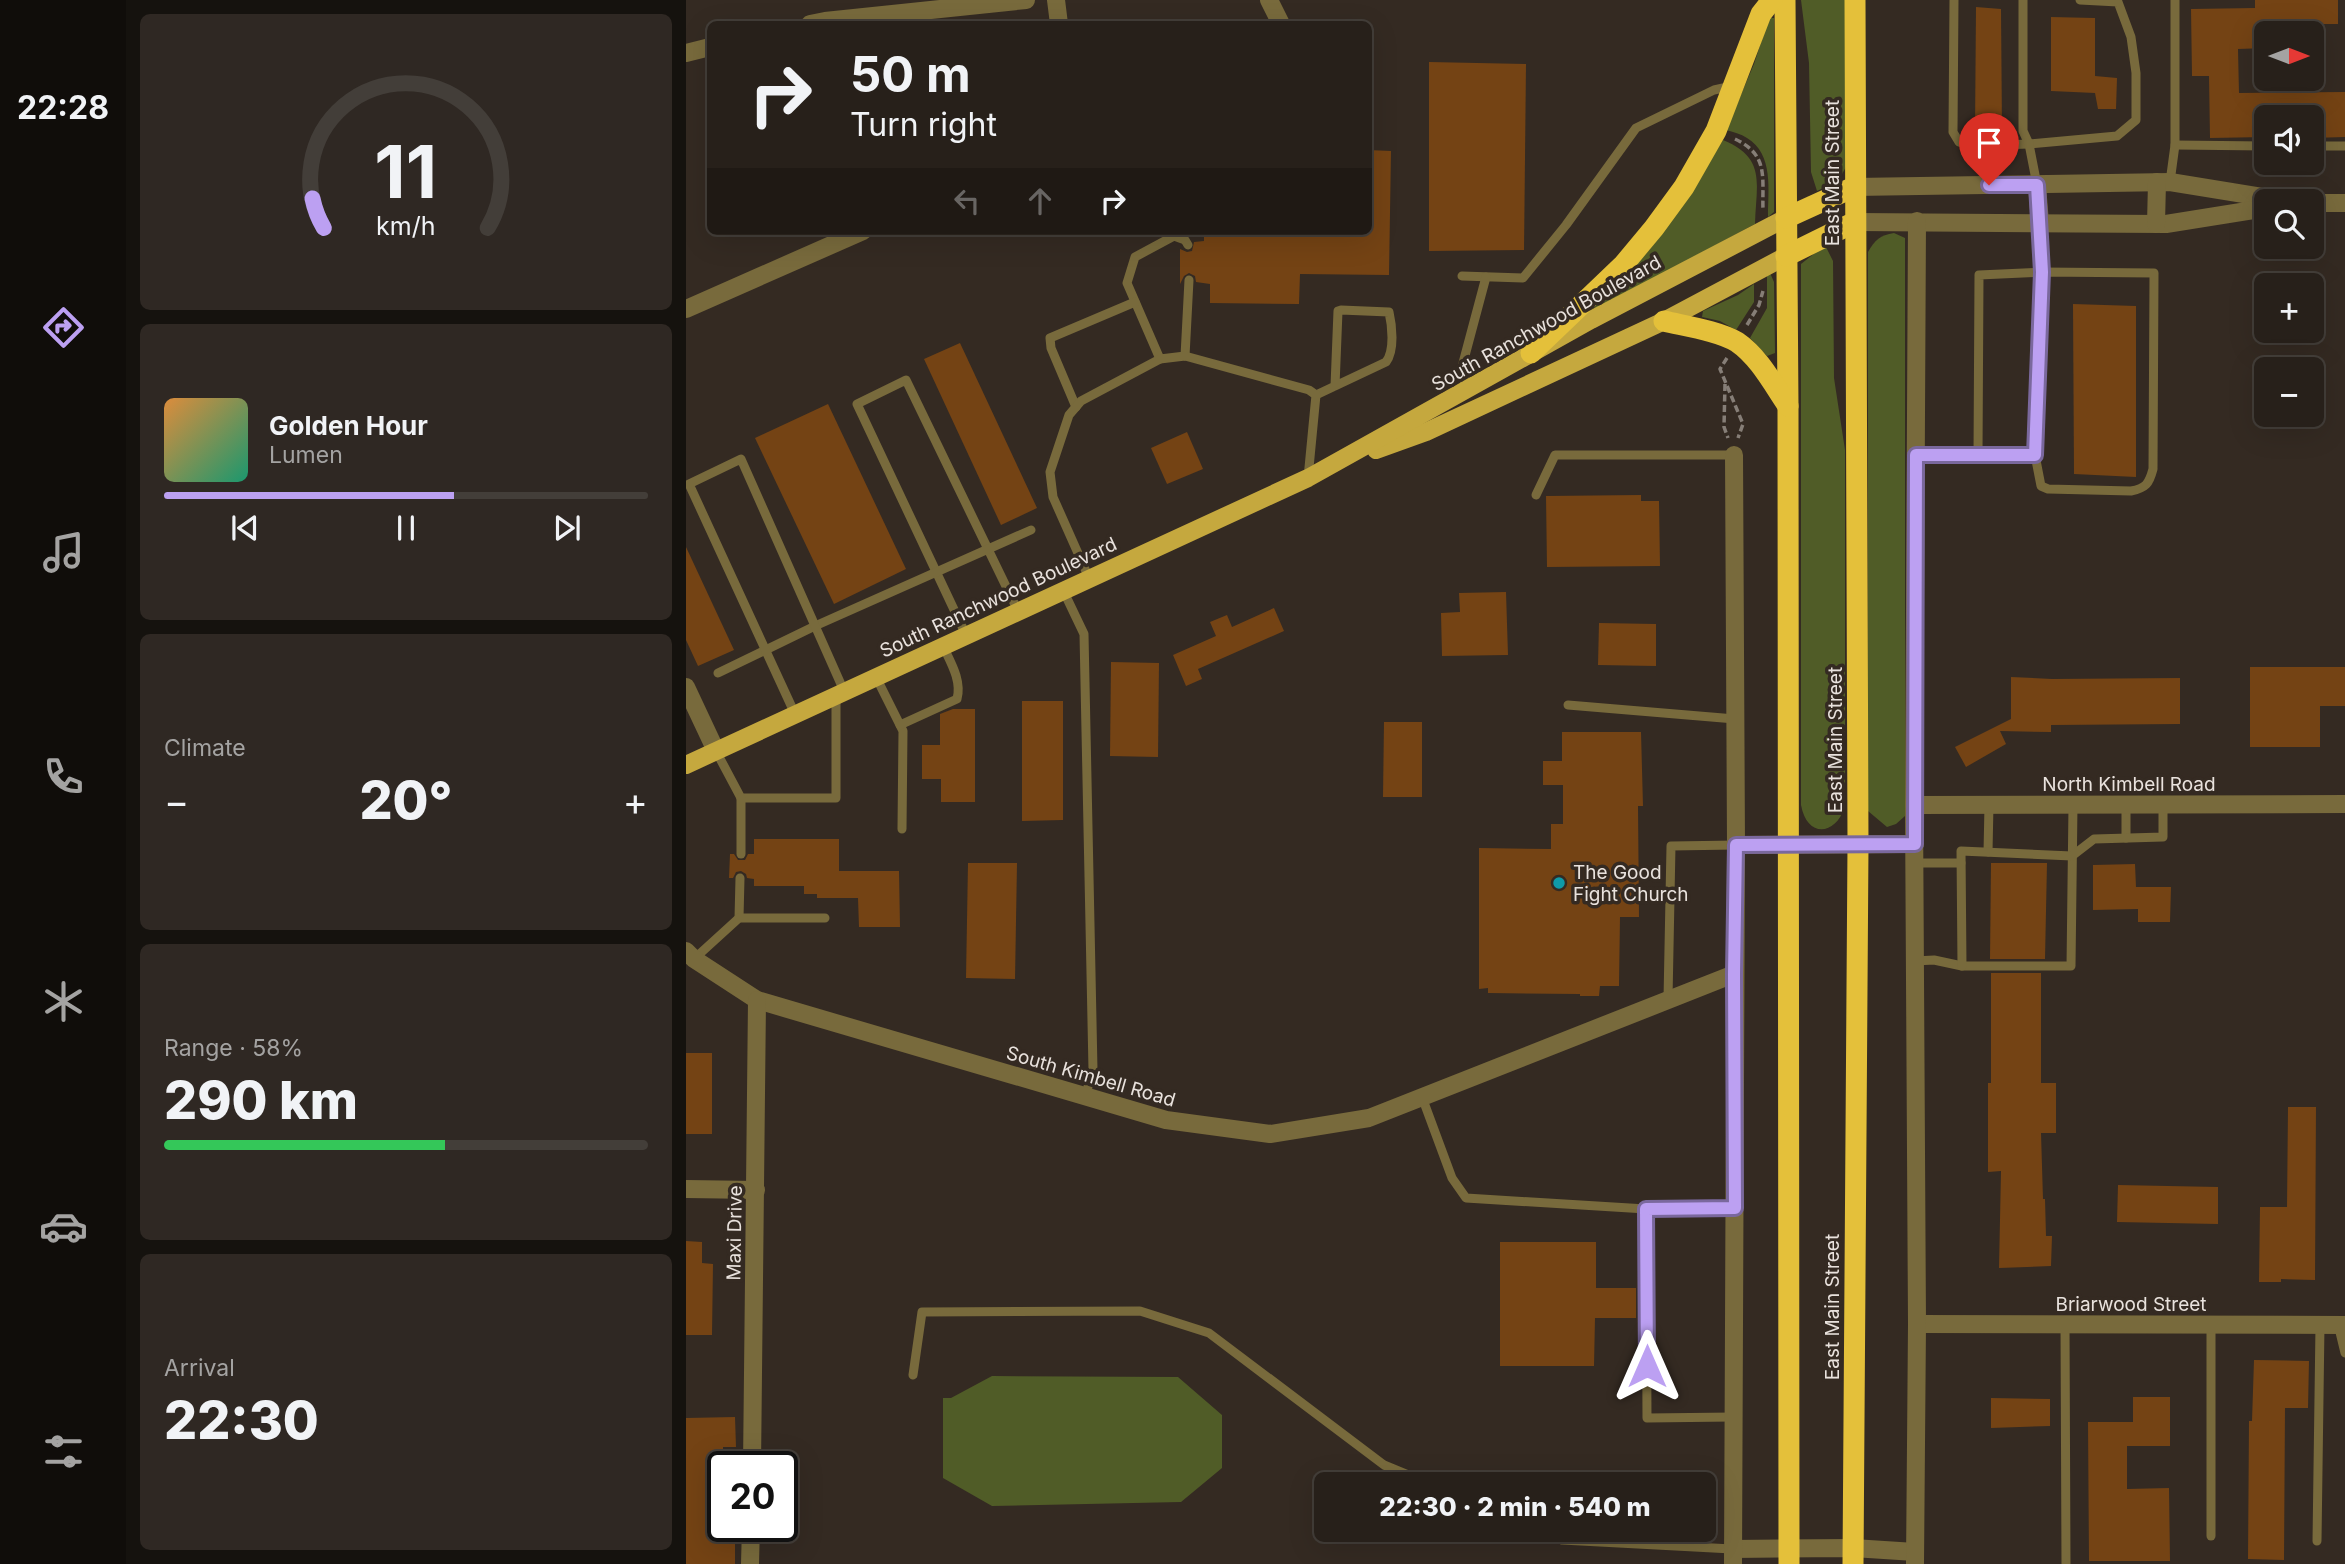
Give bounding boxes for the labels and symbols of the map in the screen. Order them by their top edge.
north arrow [2254,21,2324,91]
street label: East Main Street [1821,100,1844,246]
pin [1959,113,2019,185]
street label: South Ranchwood Boulevard [1427,251,1665,396]
street label: South Ranchwood Boulevard [876,532,1120,663]
street label: East Main Street [1824,667,1847,813]
street label: North Kimbell Road [2042,773,2216,796]
place label: The Good Fight Church [1573,861,1689,906]
marker: The Good Fight Church [1551,875,1567,891]
street label: South Kimbell Road [1004,1041,1178,1112]
street label: Maxi Drive [722,1185,747,1281]
street label: East Main Street [1821,1234,1844,1380]
street label: Briarwood Street [2055,1293,2207,1316]
position arrow [1610,1329,1684,1403]
speed limit sign: 20 [707,1451,798,1542]

